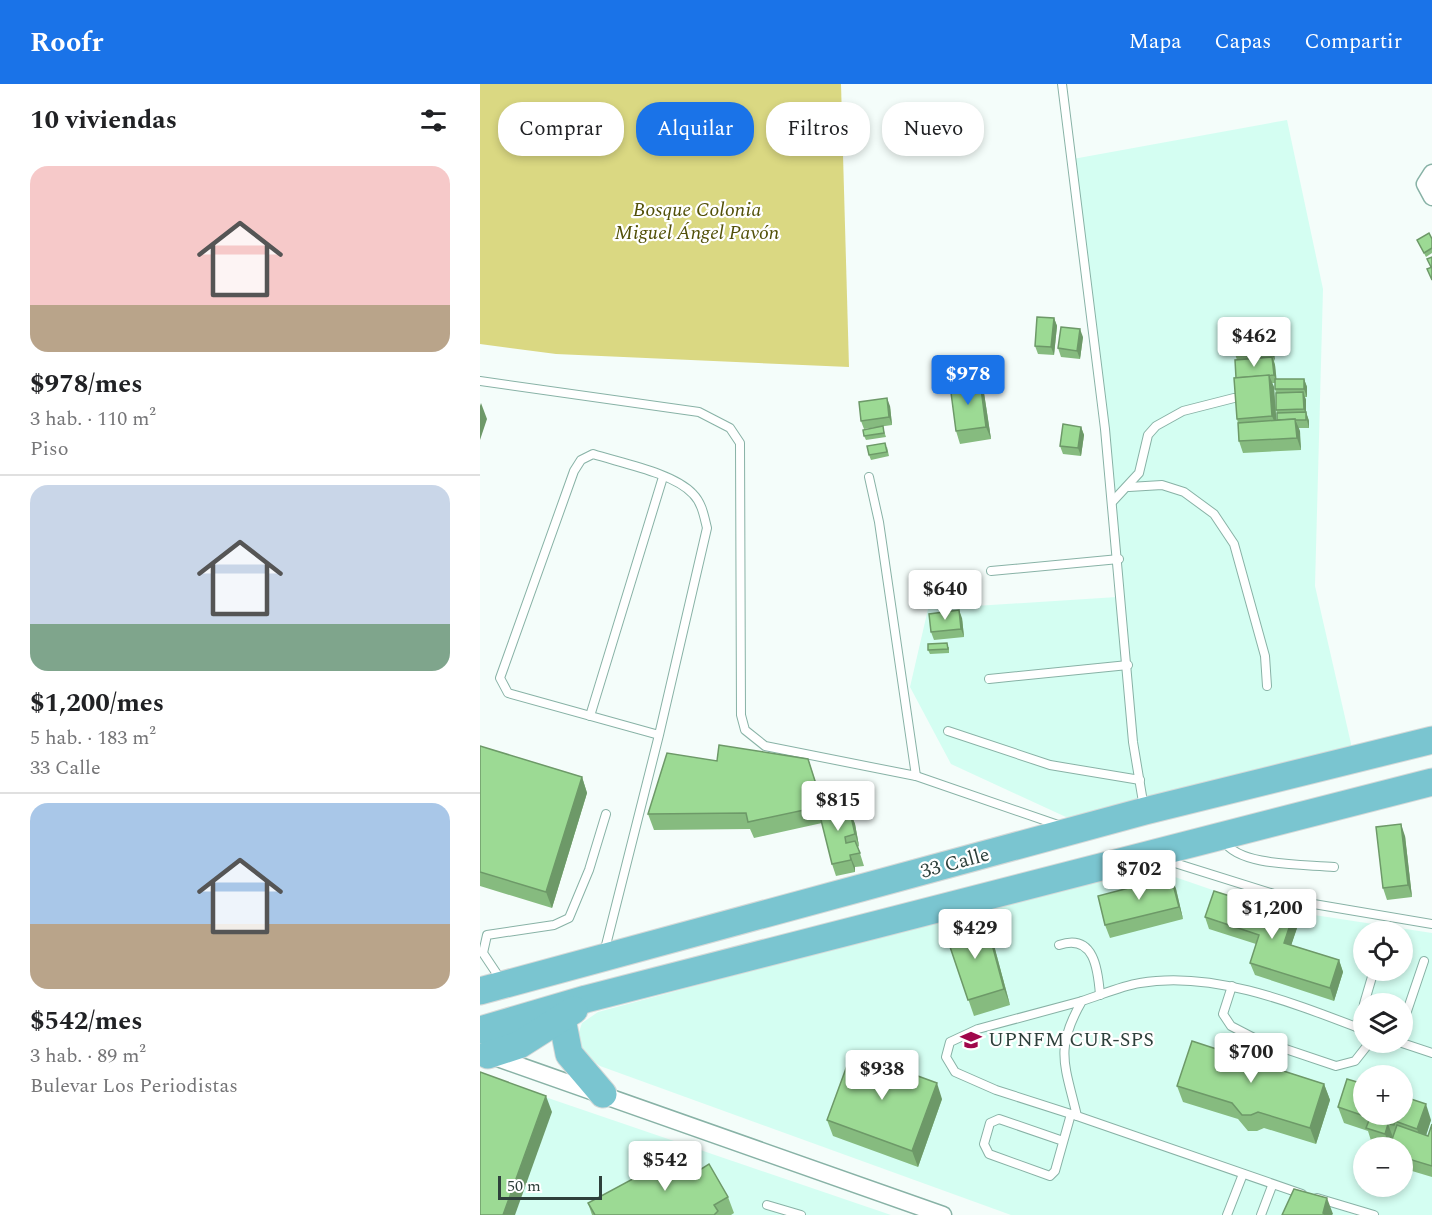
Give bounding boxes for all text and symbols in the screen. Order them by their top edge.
text: Roofr [30,21,103,64]
text: Mapa [1129,26,1182,58]
text: Capas [1215,26,1271,58]
text: Compartir [1304,26,1402,58]
text: 10 viviendas [30,100,177,140]
chip: Comprar [498,102,624,156]
chip: Alquilar [636,102,754,156]
chip: Filtros [766,102,870,156]
chip: Nuevo [882,102,984,156]
icon: filters [417,104,450,137]
park label: Bosque Colonia Miguel Ángel Pavón [615,195,780,248]
icon: home [186,205,294,313]
pin: $462 [1218,317,1290,368]
text: $462 [1232,321,1276,351]
pin: $978 [932,355,1004,406]
text: $978 [946,359,990,389]
text: $978/mes [30,364,143,404]
text: 3 hab. · 110 m² [30,404,156,434]
text: Piso [30,434,68,464]
icon: home [186,524,294,632]
pin: $640 [909,570,981,621]
text: $640 [923,574,967,604]
text: $1,200/mes [30,683,164,723]
text: 5 hab. · 183 m² [30,723,156,753]
text: 33 Calle [30,753,101,783]
pin: $815 [802,781,874,832]
text: $815 [816,785,860,815]
street label: 33 Calle [917,839,993,887]
icon: home [186,842,294,950]
pin: $702 [1103,850,1175,901]
text: $702 [1117,854,1161,884]
pin: $1,200 [1223,889,1321,940]
text: $1,200 [1241,893,1303,923]
pin: $429 [939,909,1011,960]
text: $429 [953,913,997,943]
map controls [1353,921,1413,1197]
button: locate [1353,921,1413,981]
button: layers [1353,993,1413,1053]
text: $542/mes [30,1001,143,1041]
place label: UPNFM CUR-SPS [988,1025,1154,1055]
school or university icon: UPNFM CUR-SPS [959,1028,983,1052]
pin: $700 [1215,1033,1287,1084]
text: $700 [1229,1037,1273,1067]
text: 3 hab. · 89 m² [30,1041,146,1071]
pin: $938 [846,1050,918,1101]
text: $938 [860,1054,904,1084]
button: + [1353,1065,1413,1125]
text: Bulevar Los Periodistas [30,1071,238,1101]
button: − [1353,1137,1413,1197]
pin: $542 [629,1141,701,1192]
text: $542 [643,1145,687,1175]
scale bar [498,1173,602,1200]
text: 50 m [507,1174,541,1198]

